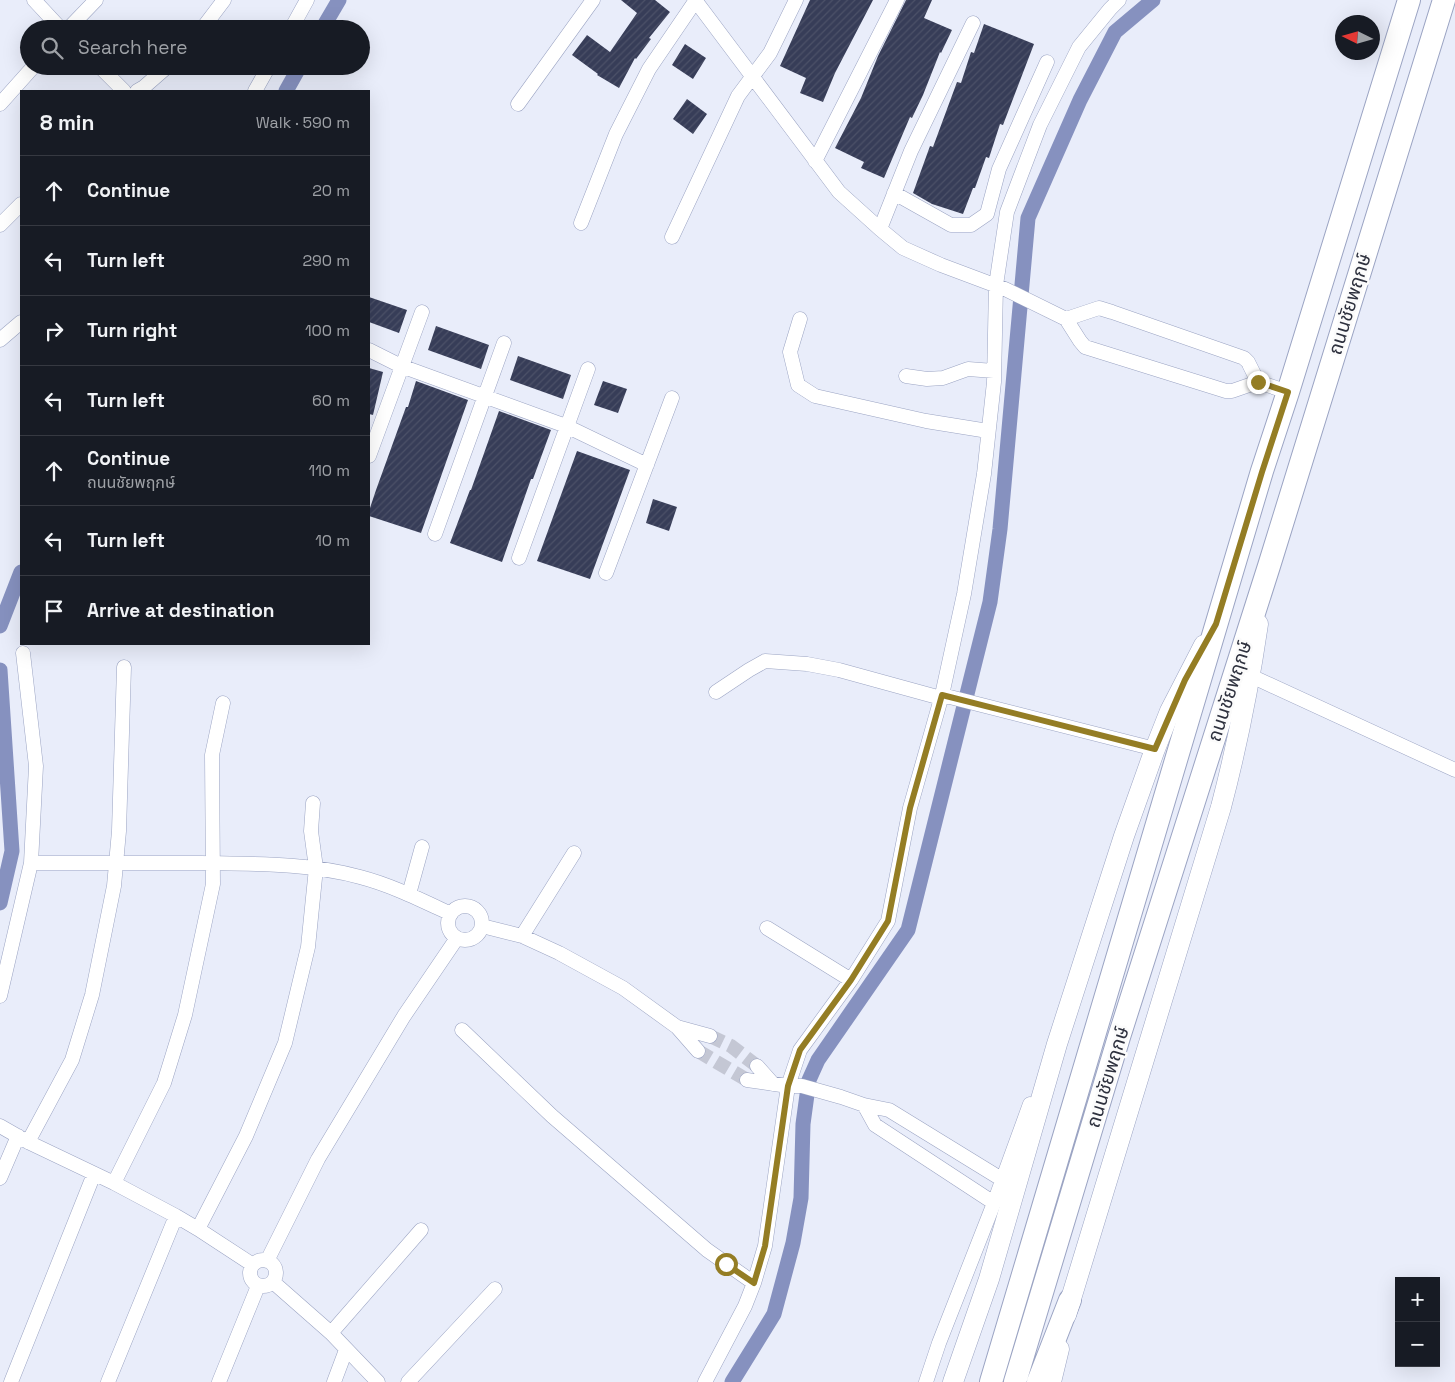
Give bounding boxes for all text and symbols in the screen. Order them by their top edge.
north arrow [1335,15,1380,60]
search box [20,20,370,75]
icon: search [38,34,66,62]
text: Search here [78,35,188,60]
text: 8 min [40,109,94,136]
text: Walk · 590 m [256,112,350,133]
icon: ahead [40,177,68,205]
text: Continue [87,178,170,203]
text: 20 m [312,180,350,201]
icon: left [40,247,68,275]
text: Turn left [87,248,165,273]
text: 290 m [302,250,350,271]
street label: ถนนชัยพฤกษ์ [1322,250,1377,358]
icon: right [40,317,68,345]
text: Turn right [87,318,177,343]
text: 100 m [305,320,350,341]
route end [1247,371,1270,394]
icon: left [40,387,68,415]
text: Turn left [87,388,165,413]
text: 60 m [312,390,350,411]
text: Continue [87,446,170,471]
icon: ahead [40,457,68,485]
text: 110 m [308,460,350,481]
text: ถนนชัยพฤกษ์ [87,472,175,493]
icon: left [40,527,68,555]
text: Turn left [87,528,165,553]
text: 10 m [315,530,350,551]
icon: arrive [40,597,68,625]
text: Arrive at destination [87,598,275,623]
street label: ถนนชัยพฤกษ์ [1201,638,1258,745]
street label: ถนนชัยพฤกษ์ [1080,1023,1135,1131]
route start [715,1253,738,1276]
map controls [1395,1277,1440,1367]
button: + [1395,1277,1440,1322]
button: − [1395,1322,1440,1367]

